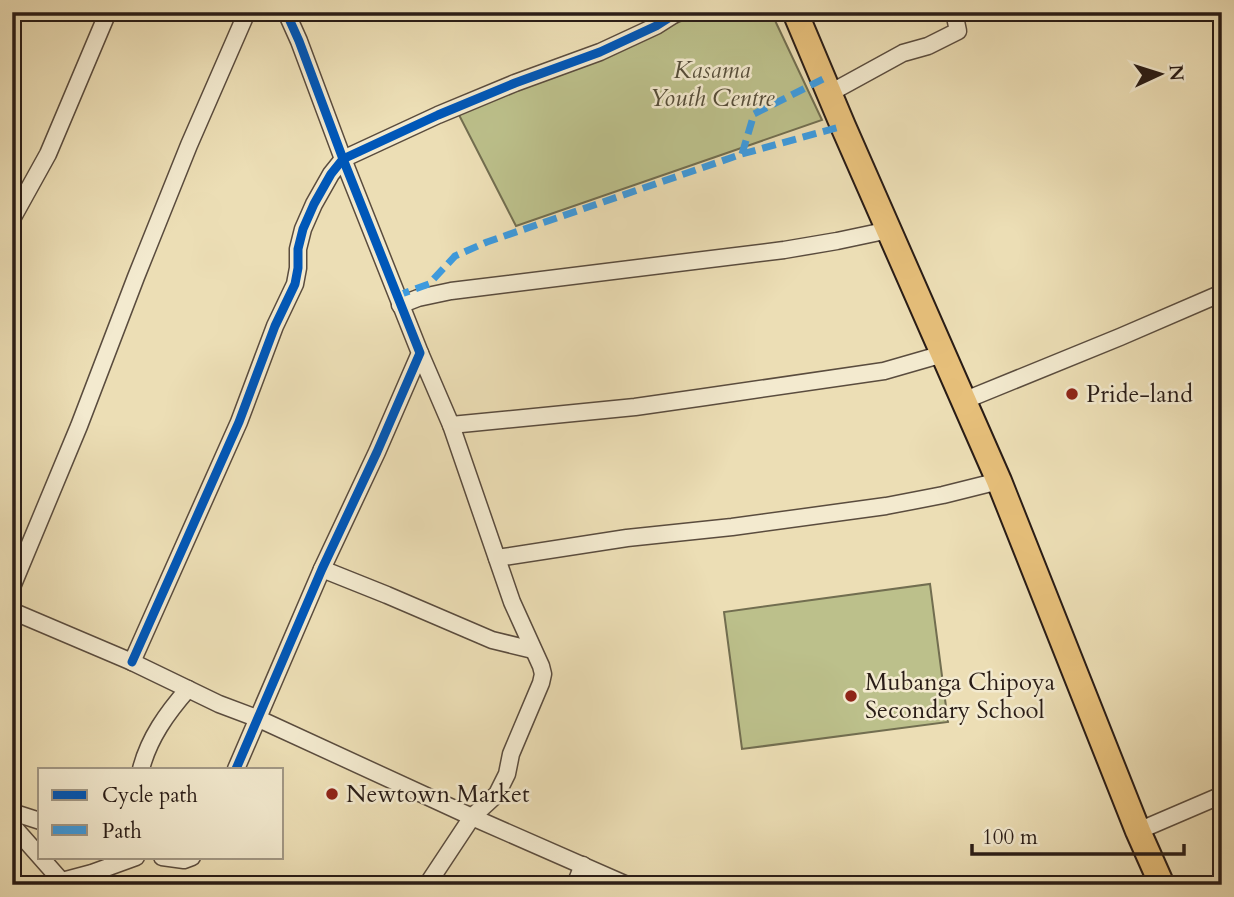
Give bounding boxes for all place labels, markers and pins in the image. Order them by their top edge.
place label: Pride-land [1086,378,1193,411]
marker: Pride-land [1064,386,1080,402]
place label: Mubanga Chipoya Secondary School [865,666,1056,727]
marker: Mubanga Chipoya Secondary School [843,688,859,704]
place label: Newtown Market [346,778,530,811]
marker: Newtown Market [324,786,340,802]

